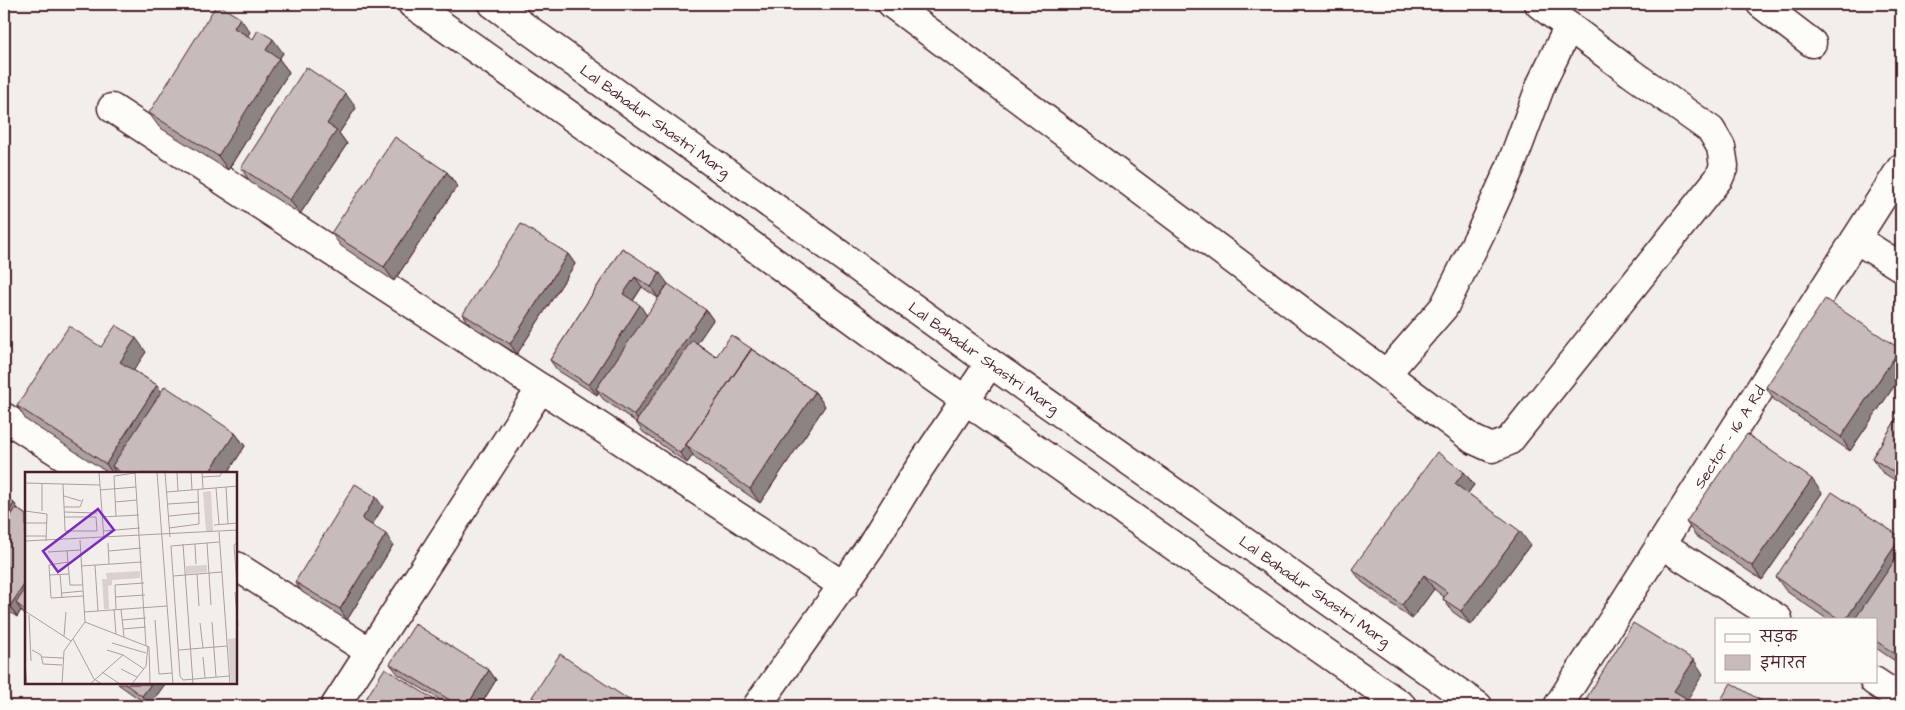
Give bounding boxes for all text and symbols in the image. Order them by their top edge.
street label: Lal Bahadur Shastri Marg [576,60,734,184]
street label: Lal Bahadur Shastri Marg [904,297,1063,420]
street label: Sector - 16 A Rd [1689,382,1771,493]
inset map [25,472,238,685]
street label: Lal Bahadur Shastri Marg [1235,531,1394,653]
legend [1715,618,1878,682]
text: सड़क [1759,627,1798,648]
text: इमारत [1760,653,1807,674]

